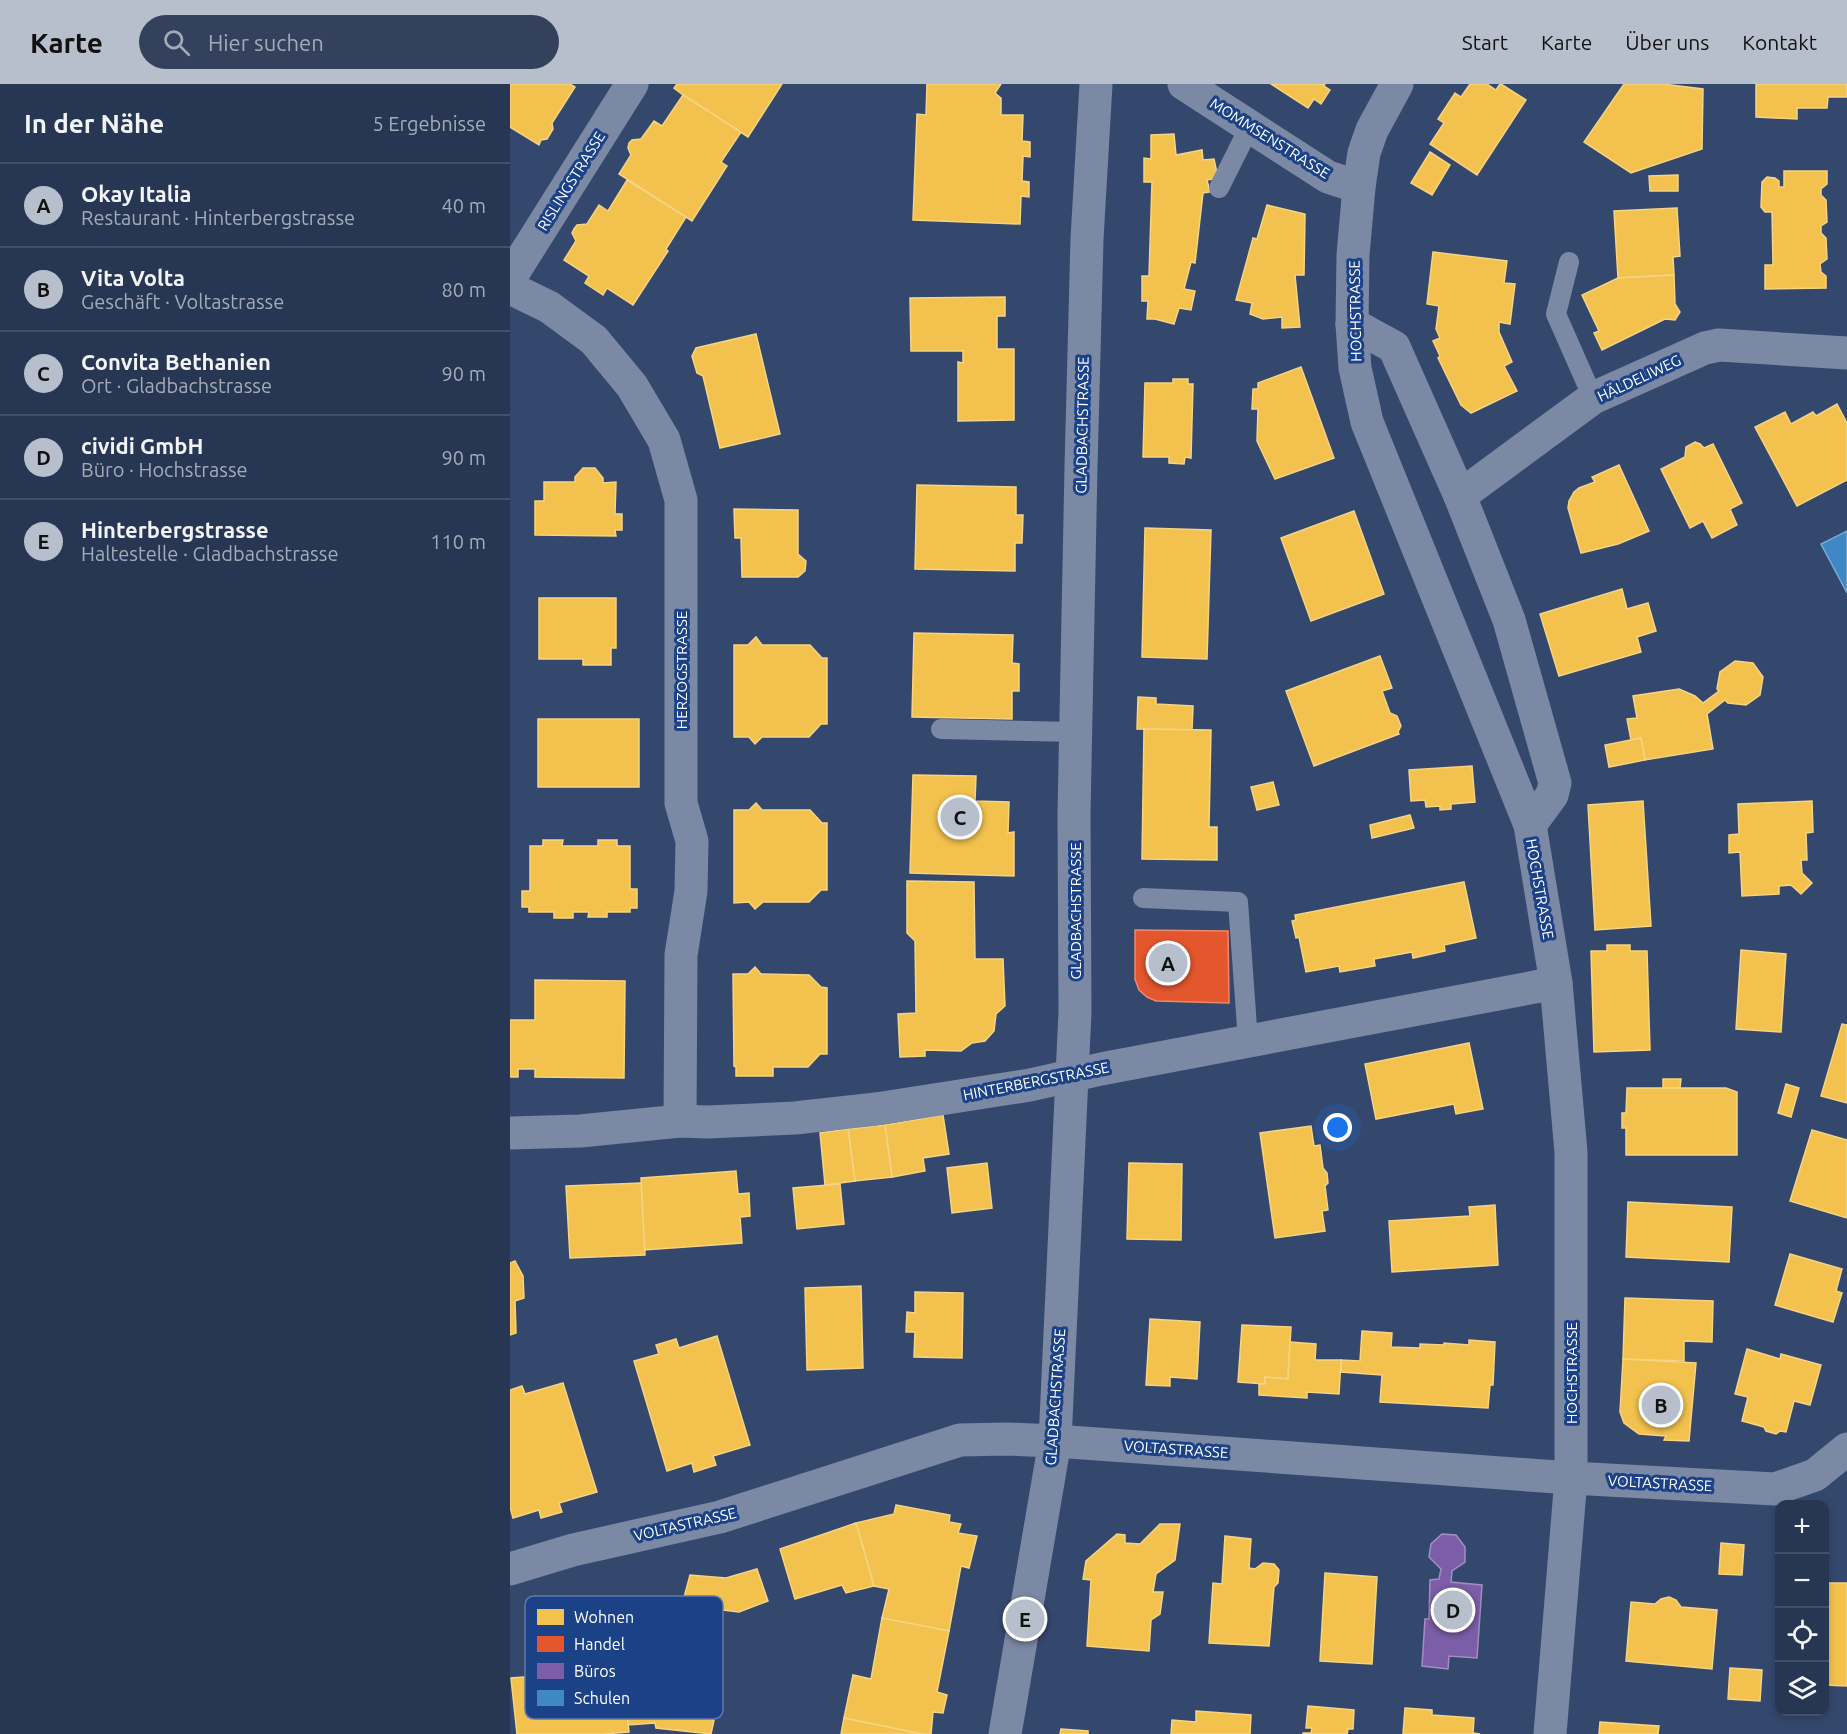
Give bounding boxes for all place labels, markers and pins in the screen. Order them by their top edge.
pin: C [940,794,980,840]
pin: A [1148,940,1188,986]
pin: B [1642,1382,1680,1428]
pin: D [1434,1588,1472,1633]
pin: E [1006,1596,1044,1642]

